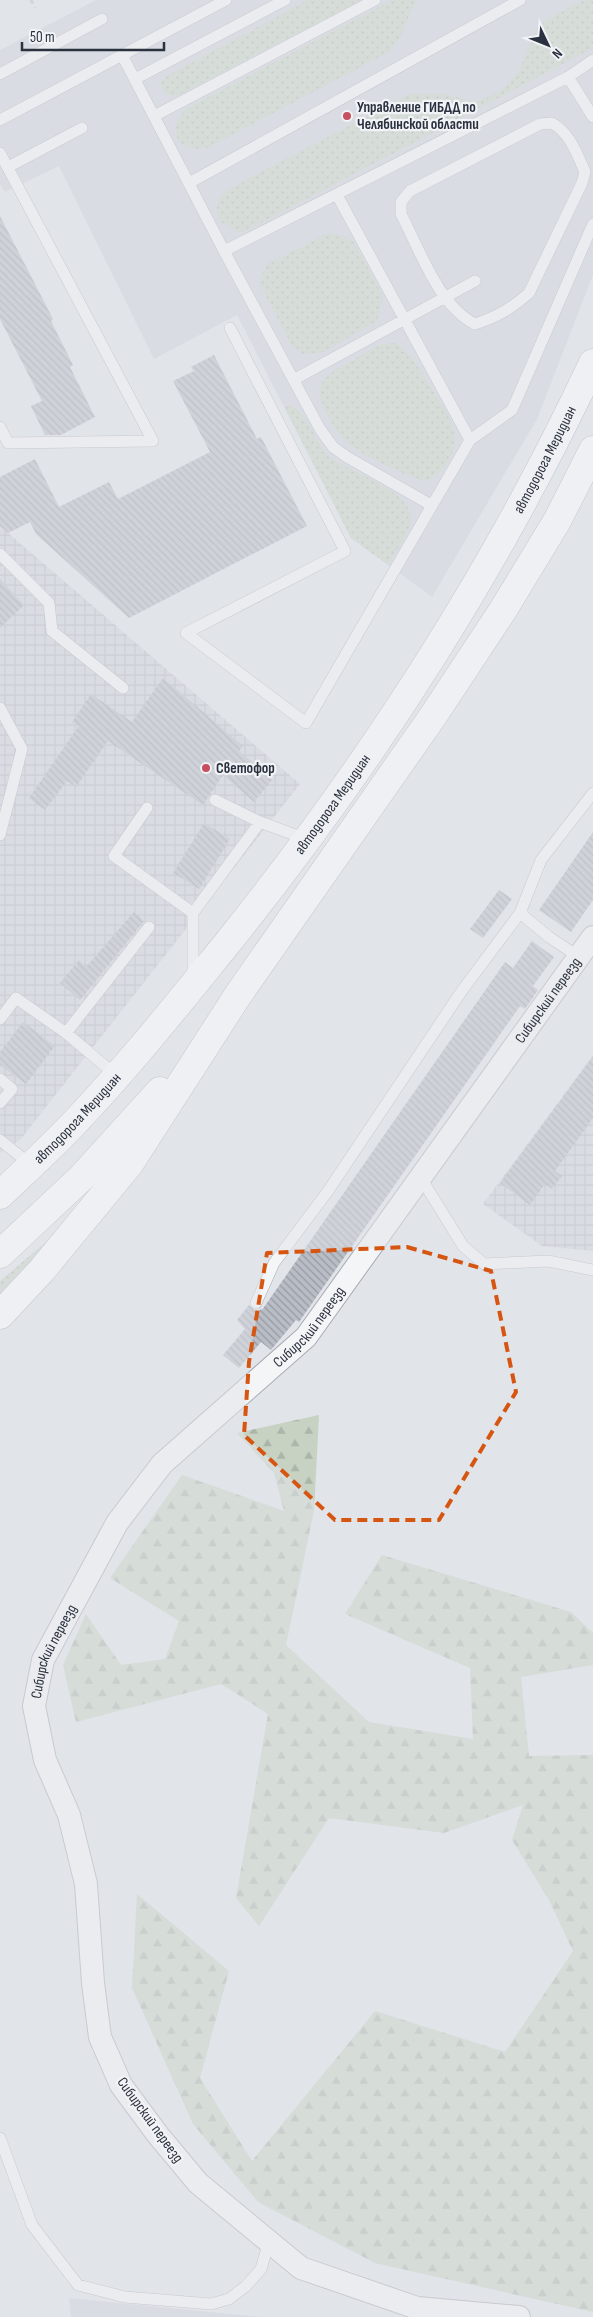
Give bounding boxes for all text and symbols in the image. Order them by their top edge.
scale bar [22,20,165,52]
north arrow [523,20,573,70]
text: 50 m [30,28,55,47]
text: N [548,45,566,62]
place label: Управление ГИБДД по Челябинской области [357,98,479,134]
marker: Управление ГИБДД по Челябинской области [341,110,353,122]
street label: автодорога Меридиан [509,403,580,517]
street label: автодорога Меридиан [290,750,375,858]
place label: Светофор [216,759,275,778]
marker: Светофор [200,762,212,774]
street label: Сибирский переезд [510,953,585,1047]
street label: автодорога Меридиан [30,1069,125,1168]
street label: Сибирский переезд [269,1283,349,1371]
street label: Сибирский переезд [26,1601,81,1700]
street label: Сибирский переезд [113,2073,187,2167]

